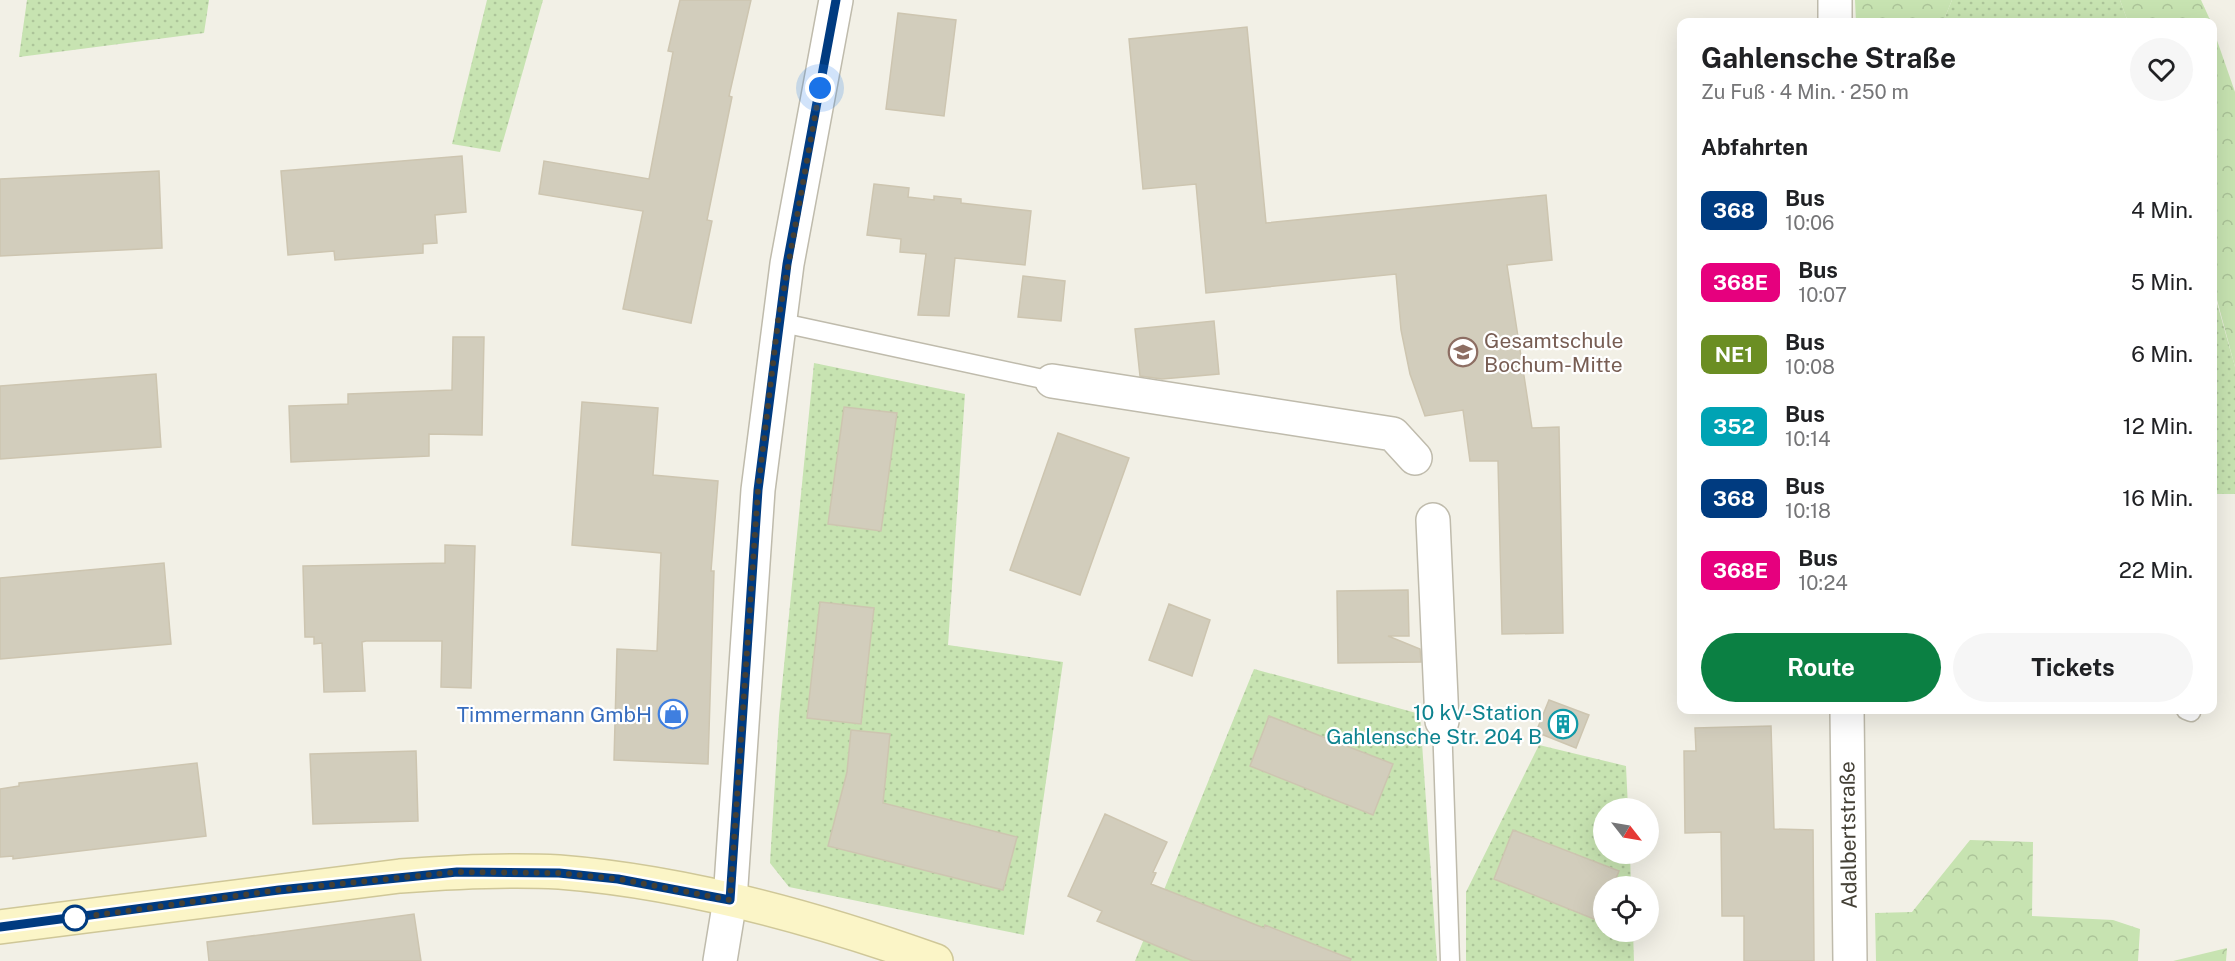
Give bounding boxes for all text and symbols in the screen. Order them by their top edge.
button: heart [2130,38,2193,101]
text: Gahlensche Straße [1701,41,1956,74]
your location [805,73,835,103]
text: Zu Fuß · 4 Min. · 250 m [1701,80,1909,104]
text: Abfahrten [1701,134,1808,160]
text: Bus [1785,185,1825,211]
text: 4 Min. [2131,197,2193,223]
text: 368 [1713,198,1755,223]
text: 10:06 [1785,211,1834,235]
text: Bus [1798,257,1838,283]
text: 5 Min. [2131,269,2193,295]
text: 368E [1713,270,1768,295]
text: 10:07 [1798,283,1847,307]
place label: Gesamtschule Bochum-Mitte [1484,328,1623,377]
text: Bus [1785,329,1825,355]
school or university icon: Gesamtschule Bochum-Mitte [1447,336,1479,368]
text: 6 Min. [2131,341,2193,367]
text: NE1 [1715,342,1753,367]
text: 10:08 [1785,355,1835,379]
text: Bus [1785,401,1825,427]
text: 12 Min. [2123,413,2193,439]
text: 352 [1713,414,1755,439]
text: 10:14 [1785,427,1831,451]
text: Bus [1785,473,1825,499]
text: 16 Min. [2122,485,2193,511]
text: 368 [1713,486,1755,511]
text: 10:18 [1785,499,1831,523]
text: Bus [1798,545,1838,571]
text: 22 Min. [2119,557,2193,583]
text: 368E [1713,558,1768,583]
text: 10:24 [1798,571,1848,595]
button: Route [1701,633,1941,702]
button: Tickets [1953,633,2193,702]
shop icon: Timmermann GmbH [657,698,689,730]
place label: 10 kV-Station Gahlensche Str. 204 B [1326,700,1542,749]
place label: Timmermann GmbH [457,702,652,727]
building icon: 10 kV-Station Gahlensche Str. 204 B [1547,708,1579,740]
street label: Adalbertstraße [1834,761,1862,909]
north arrow [1593,798,1659,864]
map controls [1593,798,1659,942]
button: locate [1593,876,1659,942]
unlabelled marker [62,905,88,931]

